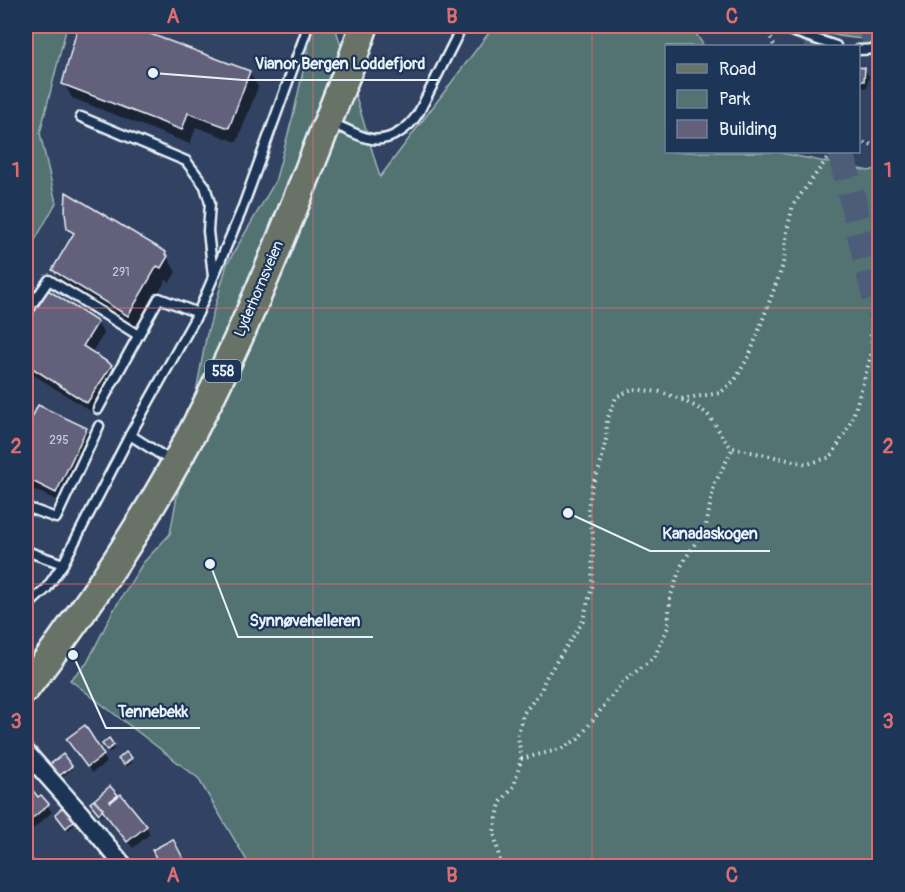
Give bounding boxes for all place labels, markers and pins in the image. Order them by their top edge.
callout: Vianor Bergen Loddefjord [243,46,438,80]
callout: Kanadaskogen [650,517,770,551]
callout: Synnøvehelleren [238,603,373,637]
callout: Tennebekk [106,694,200,728]

